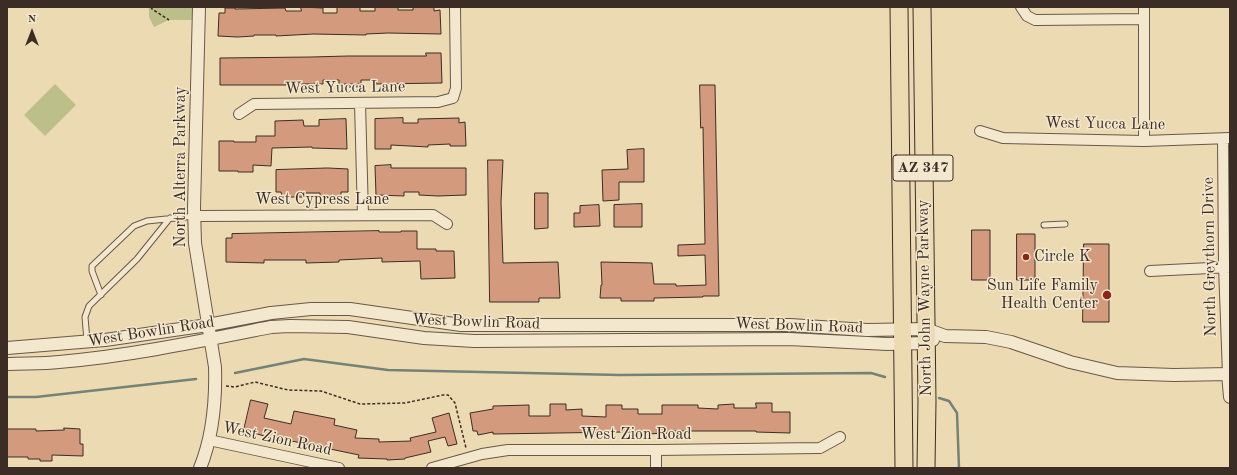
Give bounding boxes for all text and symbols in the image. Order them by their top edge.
north arrow [12,12,52,52]
text: N [28,14,36,25]
street label: West Yucca Lane [285,77,405,99]
street label: North Alterra Parkway [171,86,191,248]
street label: West Yucca Lane [1045,113,1165,135]
road number: AZ 347 [893,155,953,181]
street label: North Greythorn Drive [1199,177,1221,337]
street label: West Cypress Lane [255,190,389,210]
street label: North John Wayne Parkway [914,199,936,397]
place label: Circle K [1034,247,1091,267]
marker: Circle K [1021,252,1031,262]
place label: Sun Life Family Health Center [987,276,1098,314]
marker: Sun Life Family Health Center [1101,289,1113,301]
street label: West Bowlin Road [411,310,541,334]
street label: West Bowlin Road [86,312,216,352]
street label: West Bowlin Road [734,314,864,338]
street label: West Zion Road [221,418,333,460]
street label: West Zion Road [580,425,692,445]

